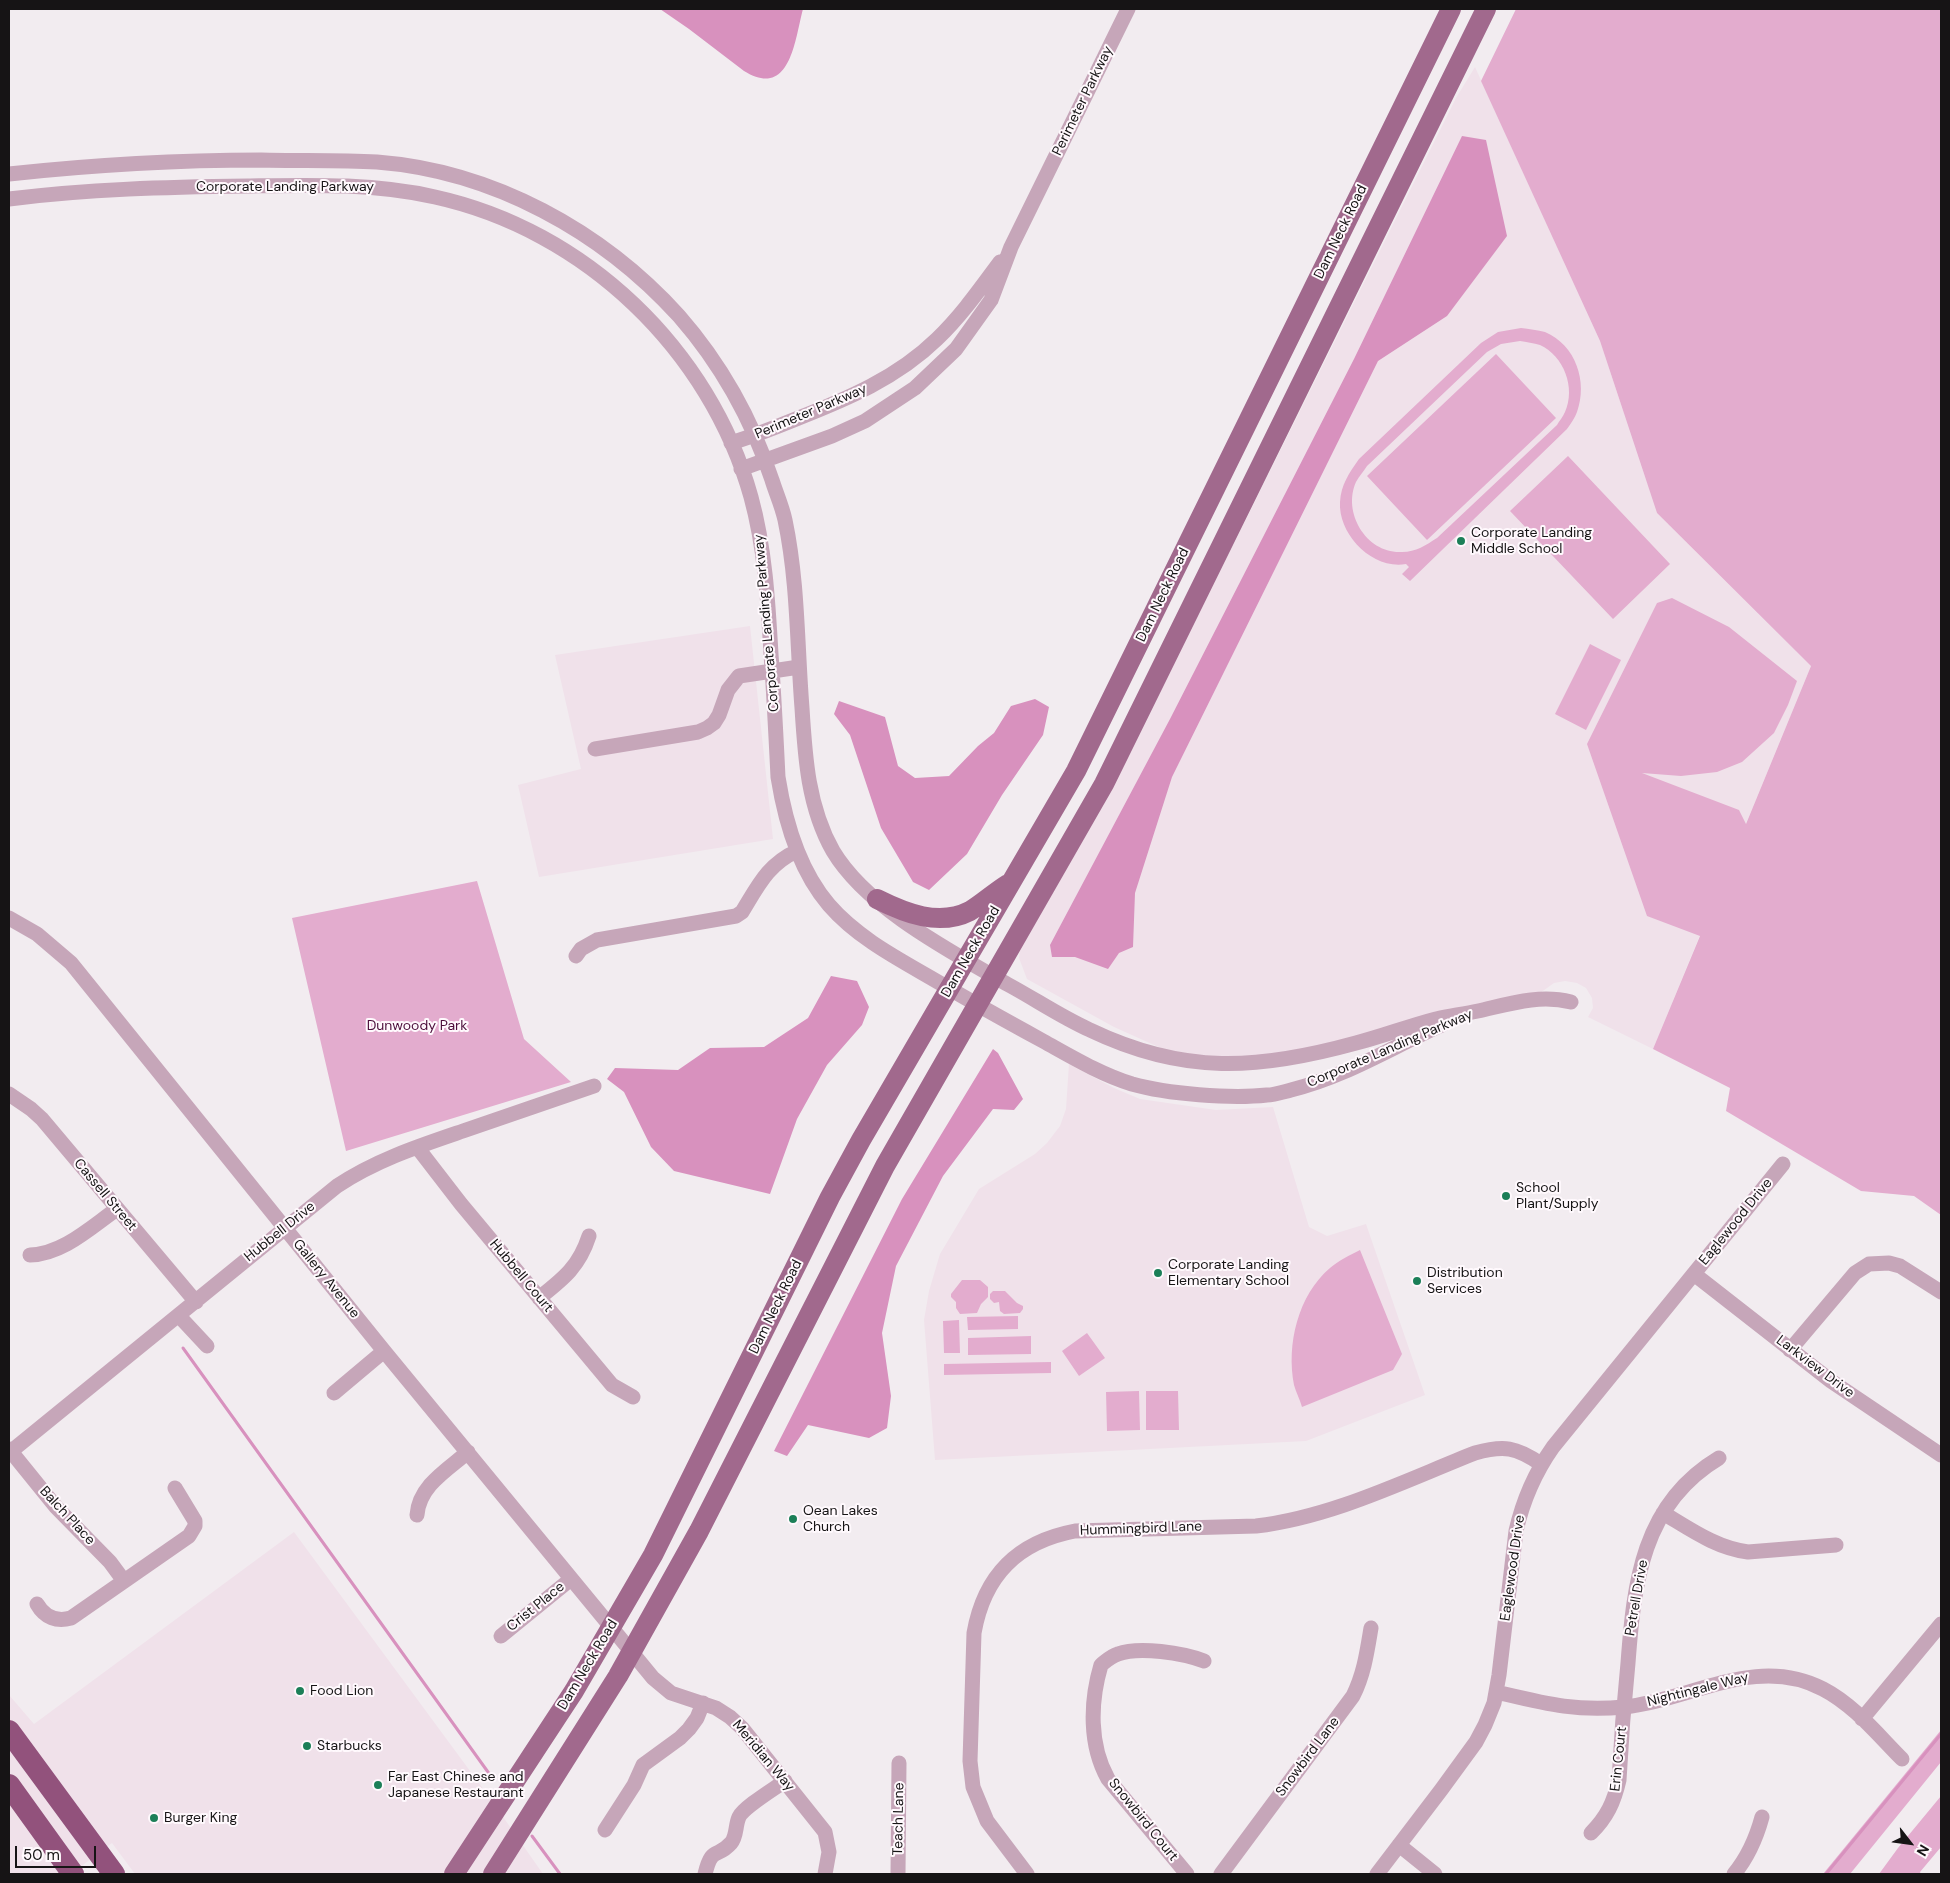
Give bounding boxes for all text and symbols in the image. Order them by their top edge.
street label: Perimeter Parkway [1049,43,1117,159]
street label: Corporate Landing Parkway [196,179,374,195]
street label: Dam Neck Road [1311,182,1371,282]
street label: Perimeter Parkway [753,381,869,443]
place label: Corporate Landing Middle School [1471,525,1592,558]
street label: Corporate Landing Parkway [751,534,783,712]
marker: Corporate Landing Middle School [1455,535,1467,547]
street label: Dam Neck Road [1133,545,1193,645]
street label: Dam Neck Road [938,903,1004,1001]
street label: Corporate Landing Parkway [1305,1006,1475,1092]
park label: Dunwoody Park [367,1018,467,1034]
street label: Cassell Street [70,1155,140,1235]
street label: Eaglewood Drive [1696,1175,1776,1269]
place label: School Plant/Supply [1516,1180,1598,1212]
marker: School Plant/Supply [1500,1190,1512,1202]
street label: Hubbell Drive [241,1198,319,1266]
street label: Gallery Avenue [289,1236,363,1322]
street label: Hubbell Court [486,1236,556,1316]
street label: Dam Neck Road [746,1257,806,1357]
place label: Corporate Landing Elementary School [1168,1257,1289,1290]
place label: Distribution Services [1427,1265,1503,1298]
marker: Corporate Landing Elementary School [1152,1267,1164,1279]
marker: Distribution Services [1411,1275,1423,1287]
street label: Larkview Drive [1773,1332,1857,1402]
street label: Balch Place [36,1483,98,1549]
place label: Oean Lakes Church [803,1503,878,1535]
marker: Oean Lakes Church [787,1513,799,1525]
street label: Eaglewood Drive [1497,1514,1529,1622]
street label: Hummingbird Lane [1080,1518,1202,1540]
street label: Petrell Drive [1622,1559,1652,1637]
street label: Crist Place [504,1579,568,1635]
street label: Dam Neck Road [554,1617,622,1713]
street label: Nightingale Way [1645,1669,1751,1711]
place label: Food Lion [310,1683,373,1699]
marker: Food Lion [294,1685,306,1697]
street label: Snowbird Lane [1273,1714,1343,1800]
street label: Meridian Way [728,1717,798,1795]
street label: Erin Court [1607,1726,1631,1792]
place label: Starbucks [317,1738,382,1754]
marker: Starbucks [301,1740,313,1752]
place label: Far East Chinese and Japanese Restaurant [388,1769,524,1801]
street label: Snowbird Court [1105,1775,1181,1865]
marker: Far East Chinese and Japanese Restaurant [372,1779,384,1791]
street label: Teach Lane [890,1782,908,1856]
place label: Burger King [164,1810,237,1826]
marker: Burger King [148,1812,160,1824]
north arrow [1885,1818,1935,1868]
scale bar [18,1836,99,1868]
text: N [1913,1842,1933,1859]
text: 50 m [23,1845,60,1865]

